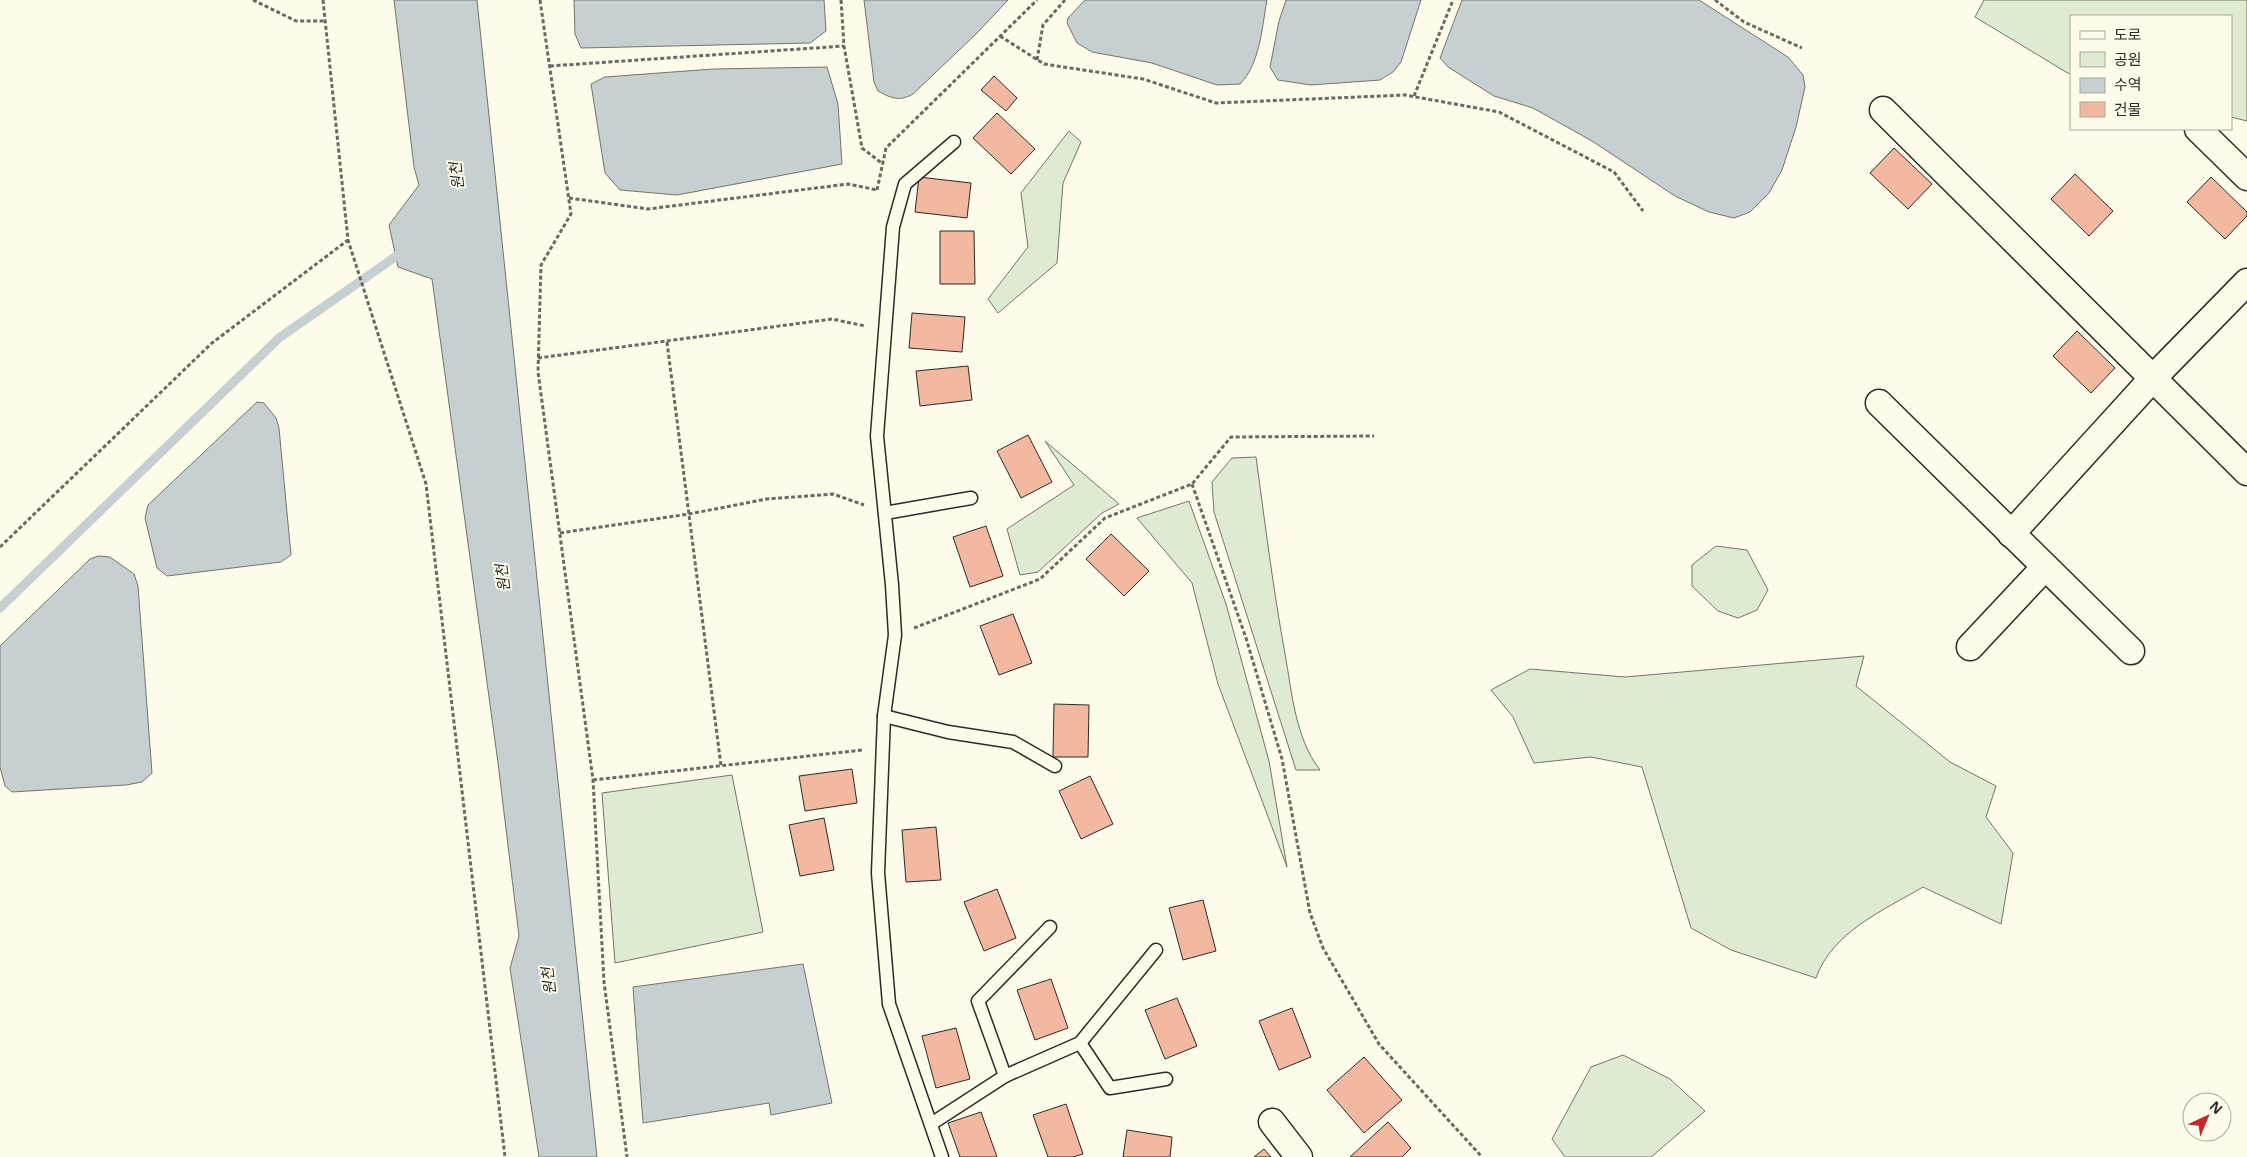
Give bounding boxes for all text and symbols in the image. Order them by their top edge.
legend [2070,15,2232,130]
text: 도로 [2114,24,2142,44]
text: 공원 [2114,49,2142,69]
text: 수역 [2114,74,2142,94]
text: 건물 [2114,99,2142,119]
water label: 원천 [444,159,468,191]
water label: 원천 [490,561,514,593]
water label: 원천 [536,964,560,996]
north arrow [2182,1092,2232,1142]
text: N [2206,1096,2227,1118]

